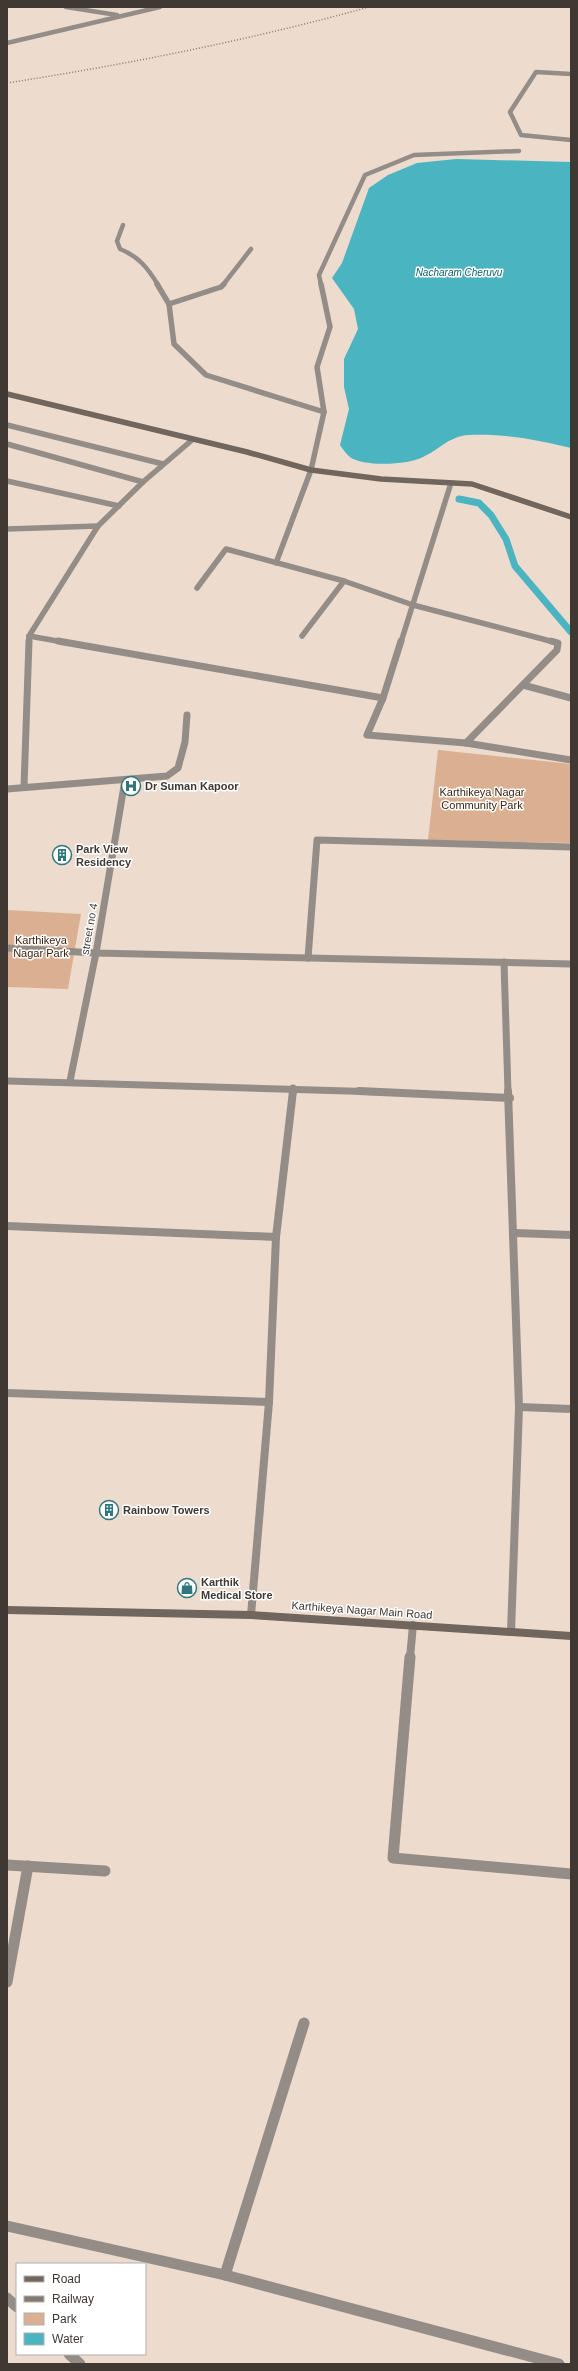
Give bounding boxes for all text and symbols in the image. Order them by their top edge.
water label: Nacharam Cheruvu [416,267,503,278]
hospital icon: Dr Suman Kapoor [120,775,142,797]
place label: Dr Suman Kapoor [145,780,239,792]
park label: Karthikeya Nagar Community Park [440,786,525,811]
place label: Park View Residency [76,843,132,868]
building icon: Park View Residency [51,844,73,866]
street label: street no 4 [79,902,99,956]
park label: Karthikeya Nagar Park [13,934,69,959]
building icon: Rainbow Towers [98,1499,120,1521]
place label: Rainbow Towers [123,1504,210,1516]
place label: Karthik Medical Store [201,1576,273,1601]
shop icon: Karthik Medical Store [176,1577,198,1599]
street label: Karthikeya Nagar Main Road [291,1599,433,1621]
legend [16,2263,146,2355]
text: Road [52,2272,81,2286]
text: Railway [52,2292,94,2306]
text: Park [52,2312,78,2326]
text: Water [52,2332,84,2346]

